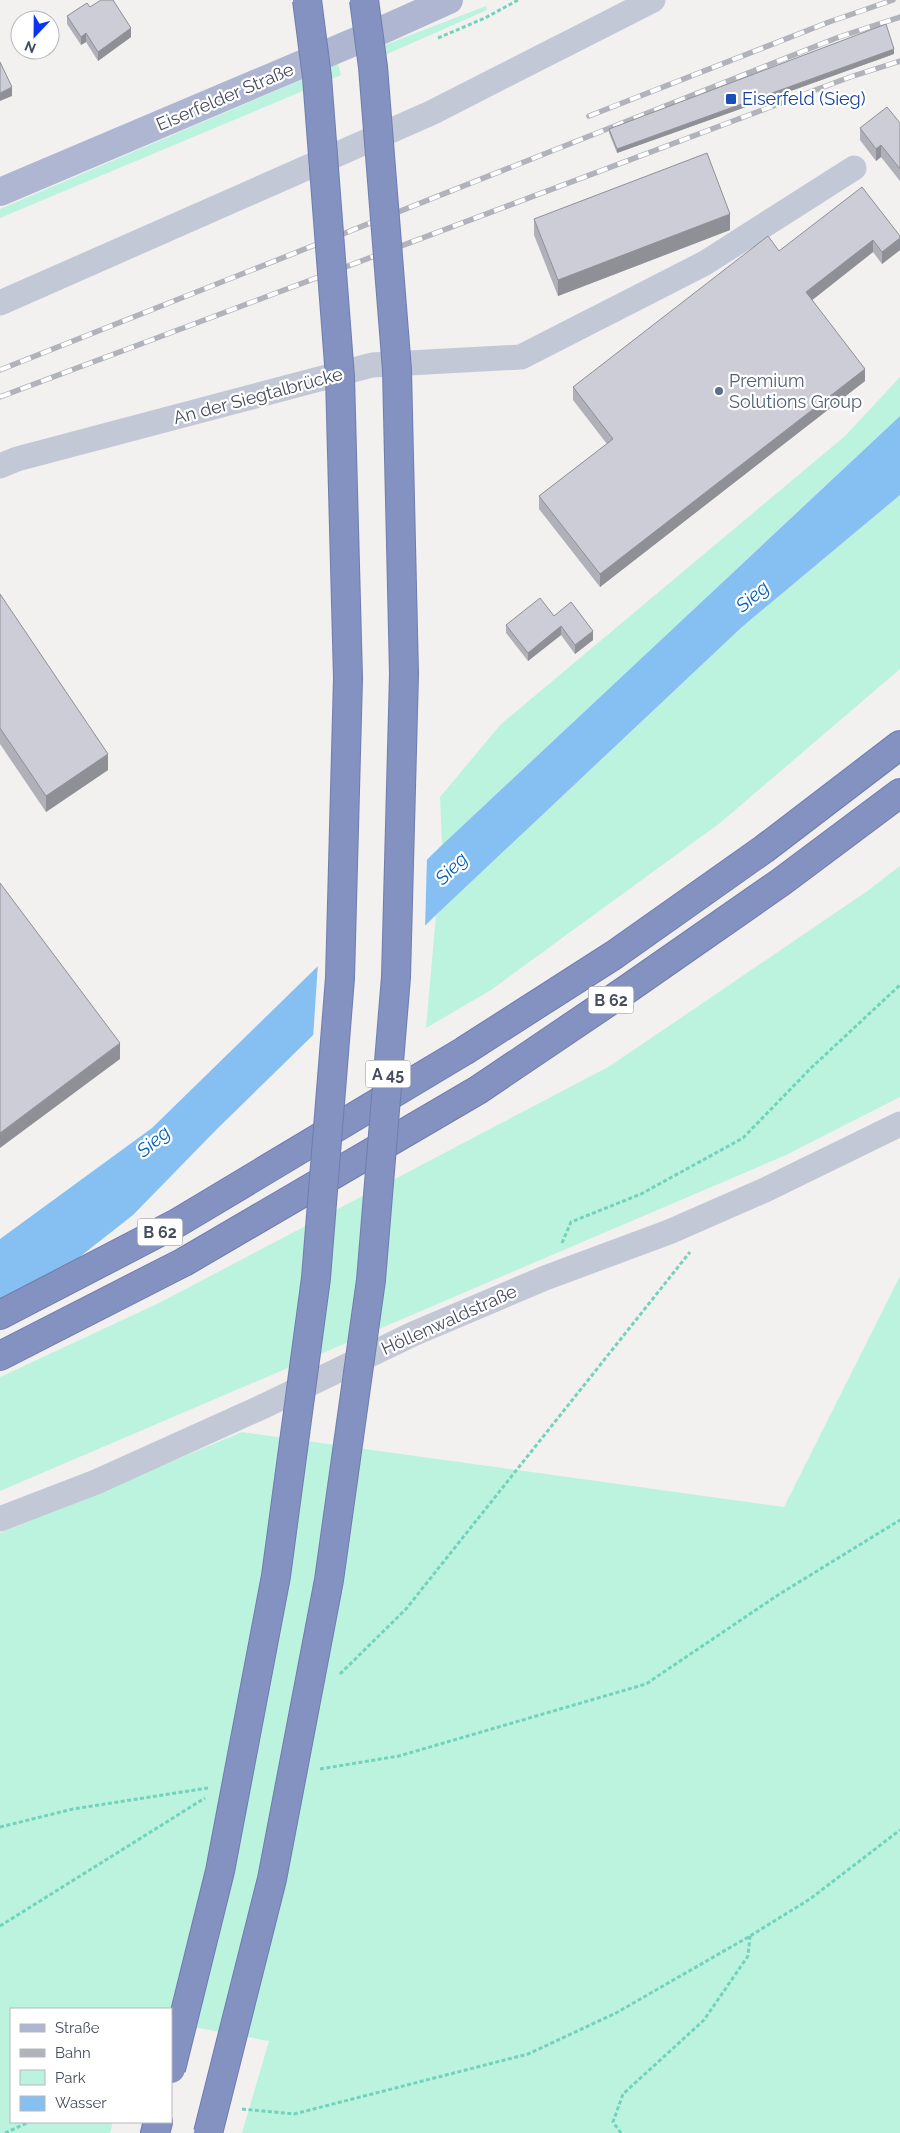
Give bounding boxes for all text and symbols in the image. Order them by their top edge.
north arrow [10,10,60,60]
text: N [22,38,38,56]
street label: Eiserfelder Straße [153,58,297,135]
place label: Eiserfeld (Sieg) [742,88,866,109]
marker: Eiserfeld (Sieg) [724,92,738,106]
street label: An der Siegtalbrücke [171,363,345,428]
place label: Premium Solutions Group [729,370,862,412]
marker: Premium Solutions Group [713,385,725,397]
water label: Sieg [730,576,773,617]
water label: Sieg [430,847,472,889]
road number: B 62 [588,986,634,1014]
road number: A 45 [366,1060,410,1088]
water label: Sieg [131,1121,174,1162]
road number: B 62 [138,1218,182,1246]
street label: Höllenwaldstraße [378,1280,520,1359]
legend [10,2008,172,2123]
text: Straße [55,2019,100,2037]
text: Bahn [55,2044,91,2062]
text: Park [55,2069,86,2087]
text: Wasser [55,2094,107,2112]

